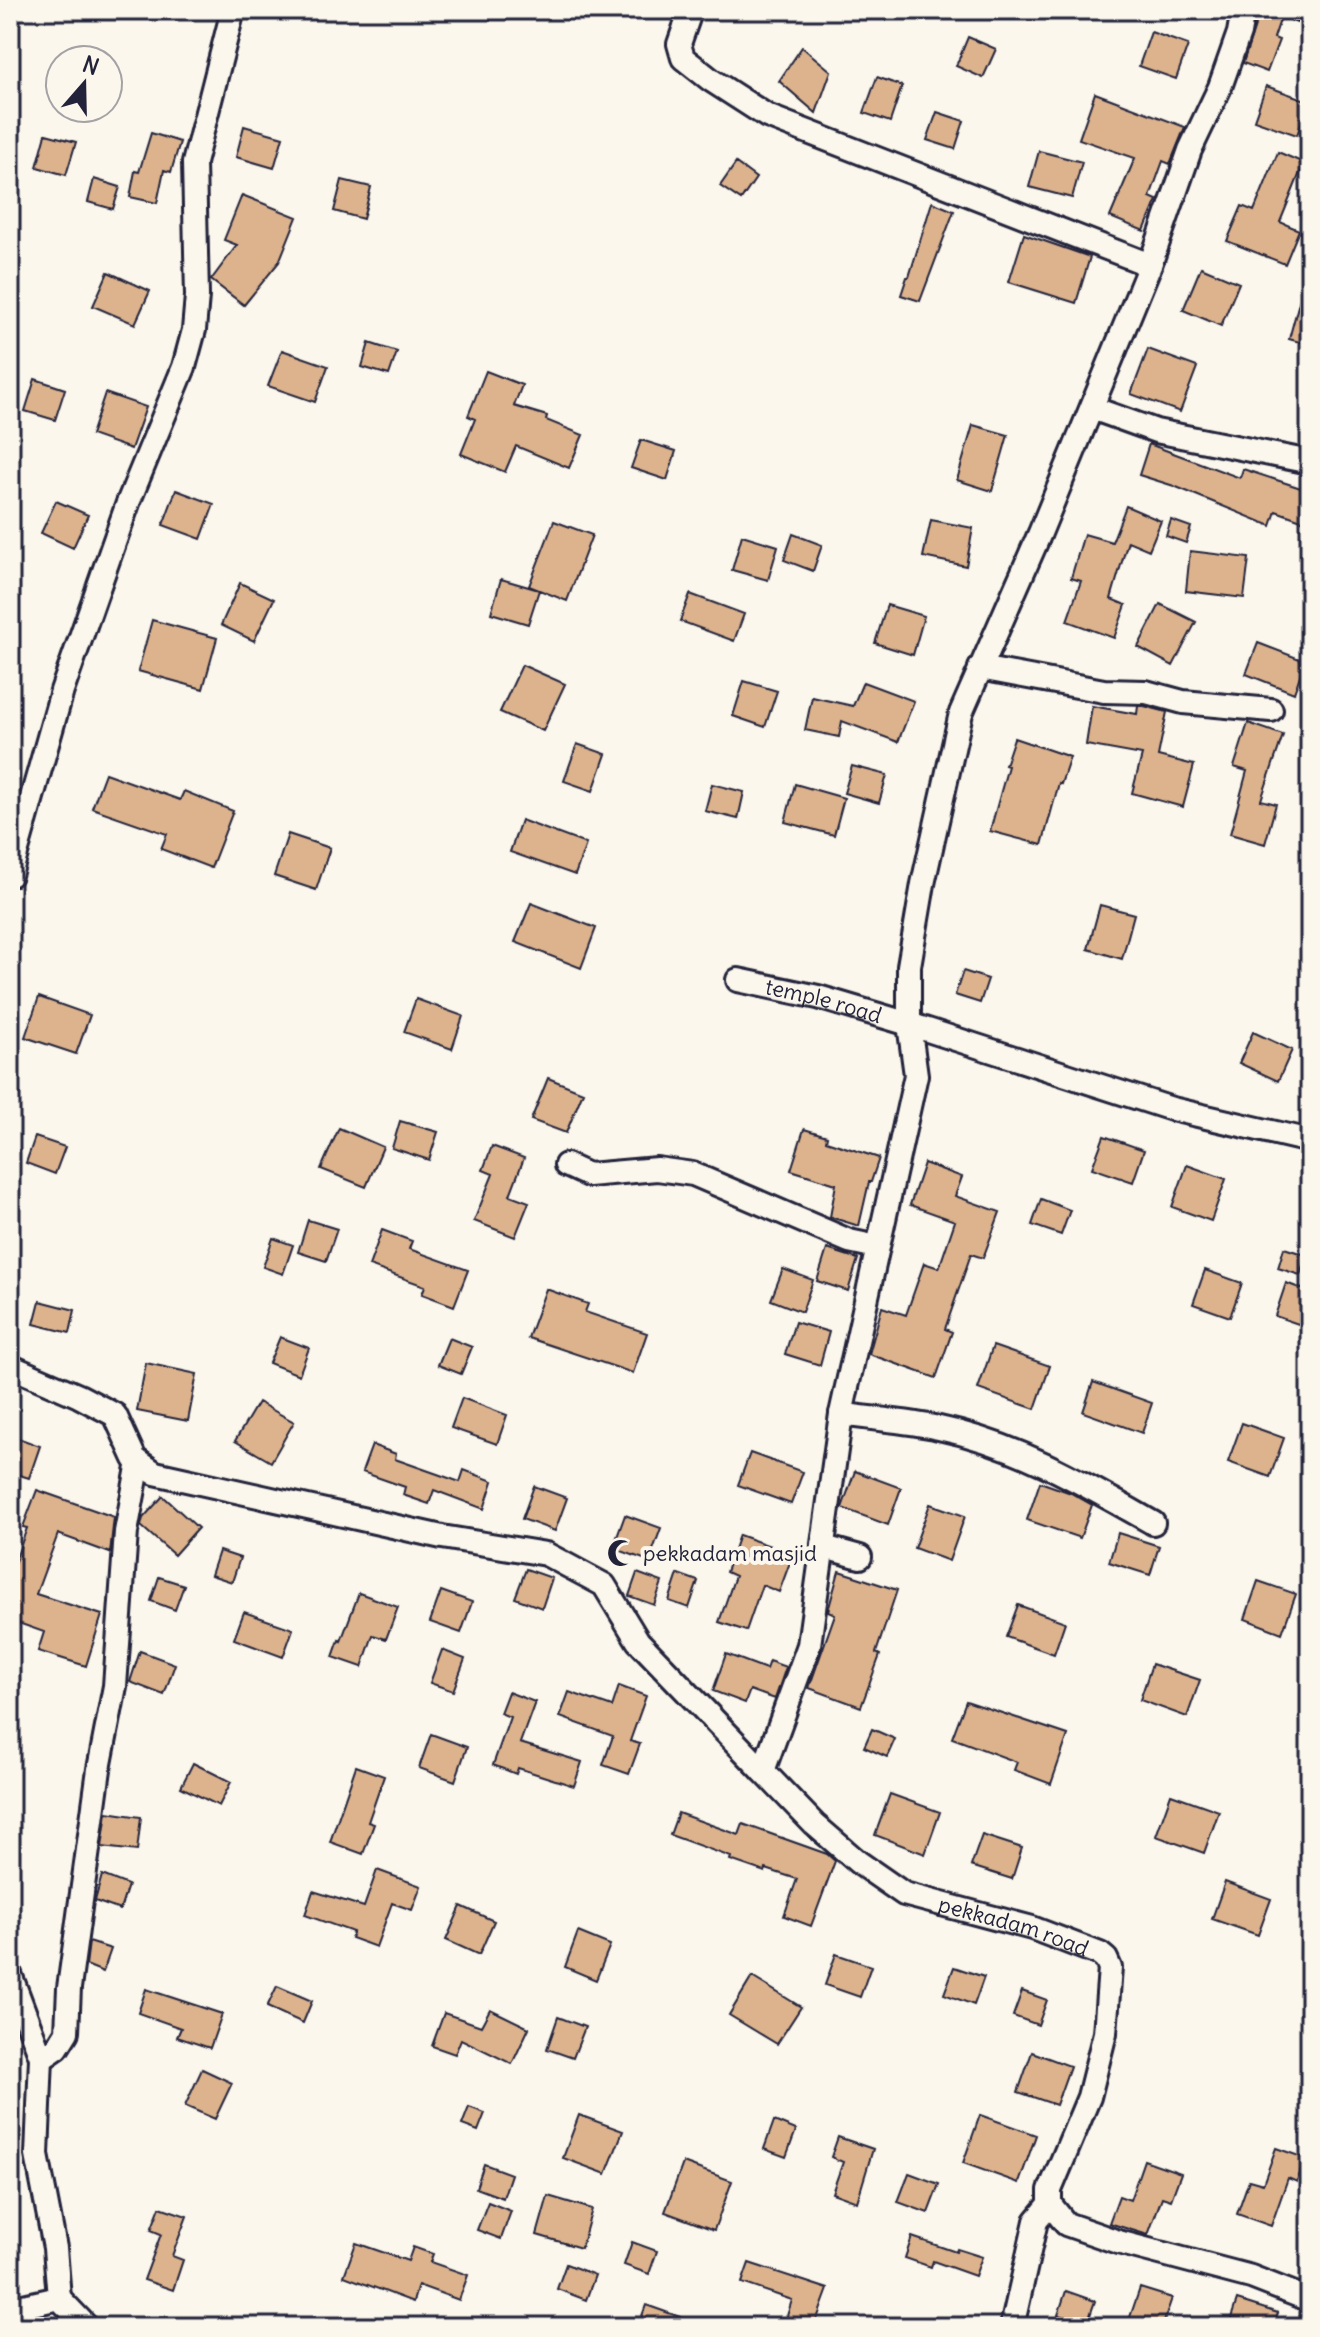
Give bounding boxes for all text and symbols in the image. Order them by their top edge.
north arrow [44,44,124,124]
text: N [79,49,103,81]
street label: temple road [763,972,885,1029]
mosque icon: pekkadam masjid [606,1538,636,1568]
place label: pekkadam masjid [643,1539,817,1567]
street label: pekkadam road [936,1890,1093,1962]

